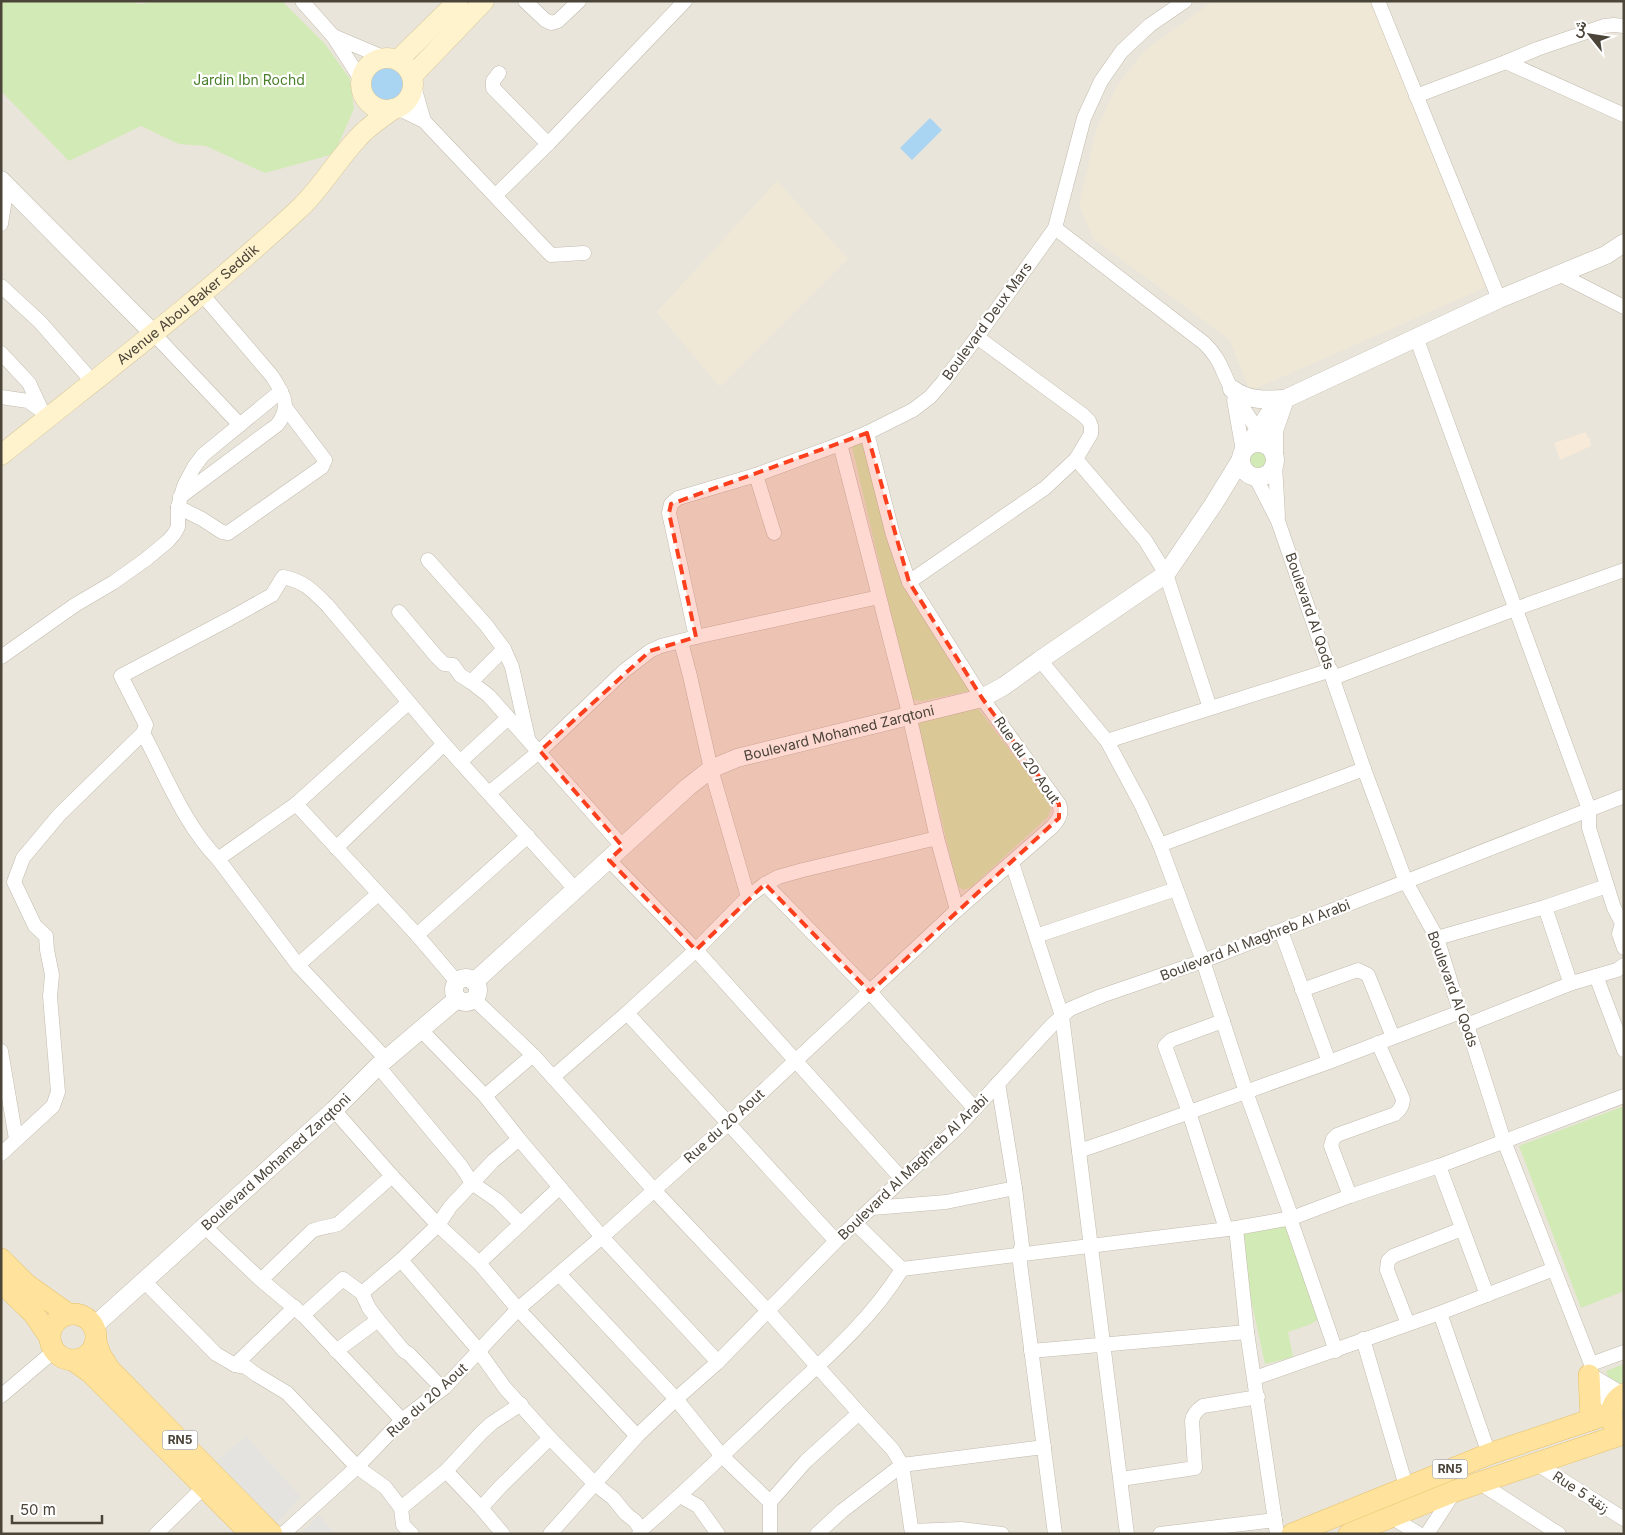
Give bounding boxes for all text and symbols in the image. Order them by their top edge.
north arrow [1565,10,1615,60]
text: ش [1567,17,1591,40]
park label: Jardin Ibn Rochd [193,71,305,88]
street label: Avenue Abou Baker Seddik [113,240,262,368]
street label: Boulevard Deux Mars [938,258,1035,383]
street label: Boulevard Al Qods [1283,550,1338,671]
street label: Boulevard Mohamed Zarqtoni [742,701,936,764]
street label: Rue du 20 Aout [991,713,1064,807]
street label: Boulevard Al Maghreb Al Arabi [1157,895,1352,984]
street label: Boulevard Al Qods [1425,928,1482,1049]
street label: Rue du 20 Aout [680,1085,768,1166]
street label: Boulevard Mohamed Zarqtoni [197,1090,354,1233]
street label: Boulevard Al Maghreb Al Arabi [834,1090,991,1243]
street label: Rue du 20 Aout [383,1359,471,1440]
road number: RN5 [162,1430,198,1450]
road number: RN5 [1432,1460,1468,1478]
street label: Rue 5 زنقة [1549,1467,1613,1517]
scale bar [12,1492,102,1524]
text: 50 m [20,1500,56,1519]

